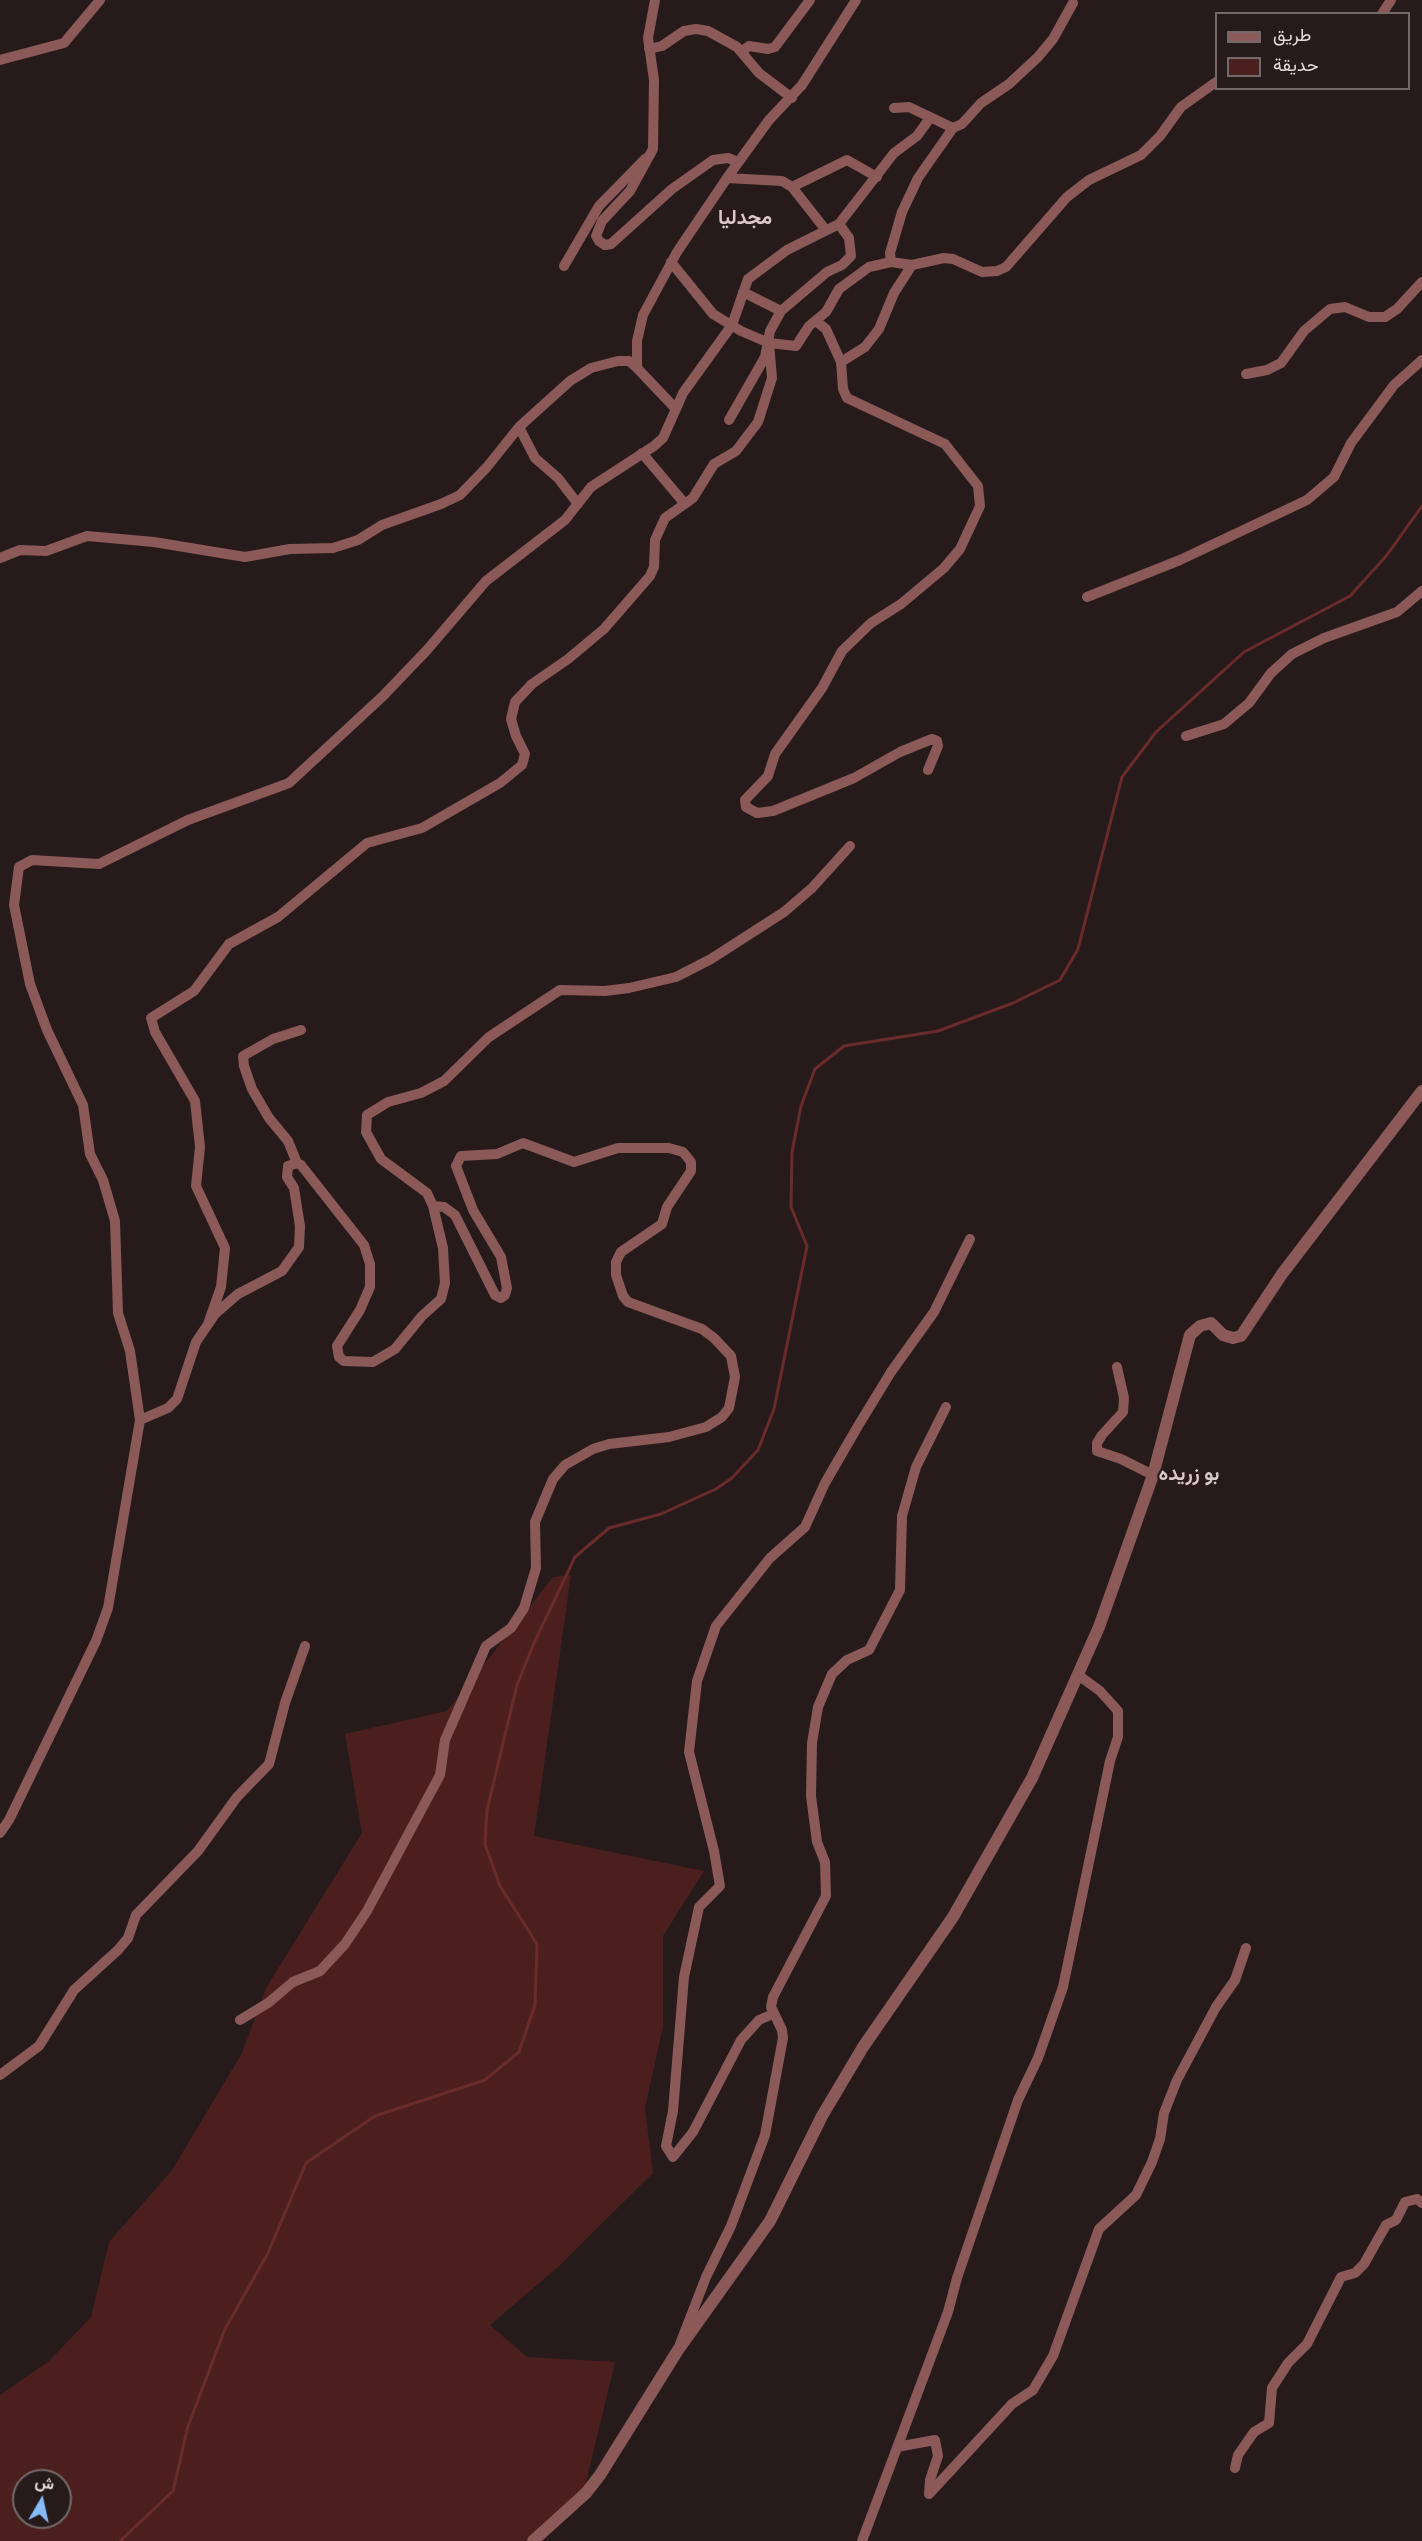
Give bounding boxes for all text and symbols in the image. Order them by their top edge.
legend [1215,12,1410,90]
text: طريق [1273,24,1311,45]
text: حديقة [1273,54,1319,75]
district label: مجدليا [718,207,772,231]
district label: بو زريده [1159,1463,1219,1487]
north arrow [12,2469,72,2529]
text: ش [34,2472,56,2494]

